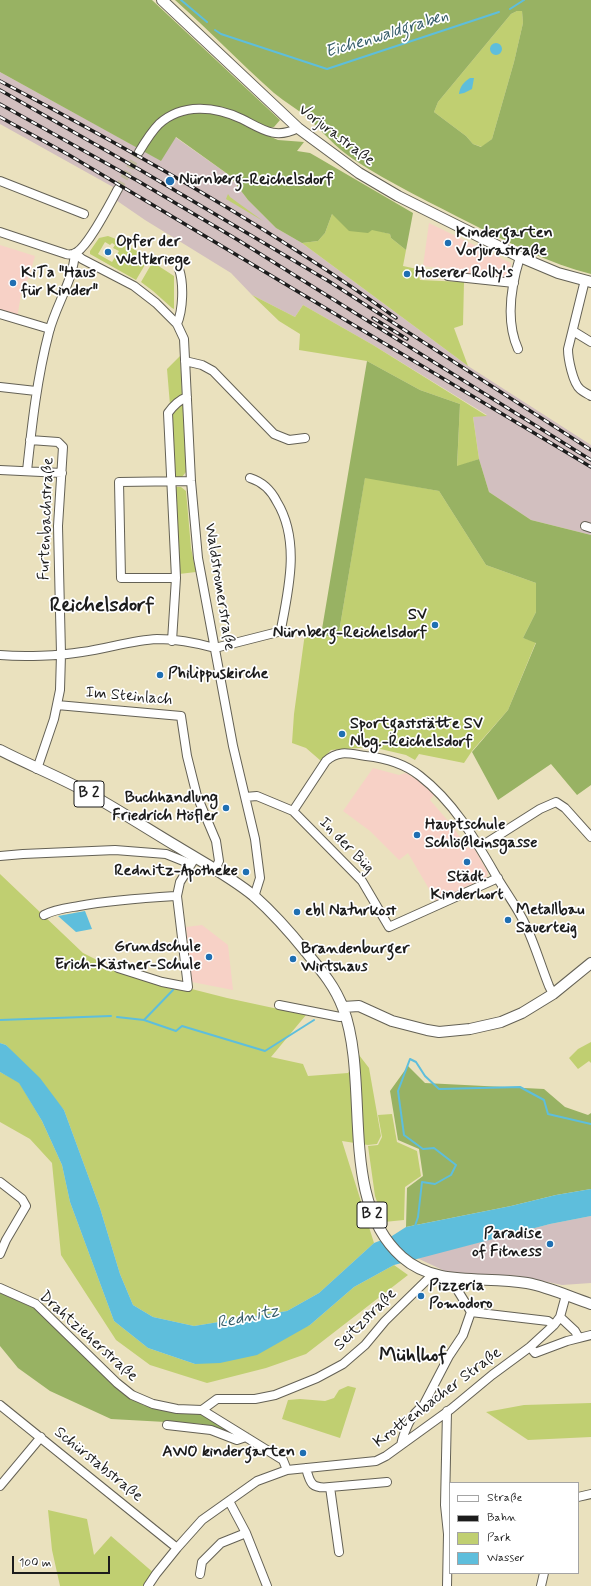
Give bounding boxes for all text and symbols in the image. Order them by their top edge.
water label: Eichenwaldgraben [323,7,451,63]
street label: Vorjurastraße [294,101,378,171]
place label: Nürnberg-Reichelsdorf [179,171,333,191]
marker: Nürnberg-Reichelsdorf [164,175,176,187]
place label: Kindergarten Vorjurastraße [456,224,553,262]
place label: Opfer der Weltkriege [116,233,191,271]
marker: Kindergarten Vorjurastraße [443,238,453,248]
marker: Opfer der Weltkriege [103,247,113,257]
place label: KiTa "Haus für Kinder" [21,264,98,302]
place label: Hoserer Rolly's [415,264,513,284]
marker: Hoserer Rolly's [402,269,412,279]
marker: KiTa "Haus für Kinder" [8,278,18,288]
street label: Furtenbachstraße [35,457,59,581]
street label: Waldstromerstraße [199,522,239,652]
district label: Reichelsdorf [50,595,154,619]
place label: SV Nürnberg-Reichelsdorf [273,606,427,644]
marker: SV Nürnberg-Reichelsdorf [430,620,440,630]
place label: Philippuskirche [168,665,268,685]
marker: Philippuskirche [155,670,165,680]
street label: Im Steinlach [85,684,173,710]
place label: Sportgaststätte SV Nbg.-Reichelsdorf [350,715,483,753]
marker: Sportgaststätte SV Nbg.-Reichelsdorf [337,729,347,739]
road number: B 2 [74,781,104,807]
place label: Buchhandlung Friedrich Höfler [112,789,218,827]
marker: Buchhandlung Friedrich Höfler [221,803,231,813]
street label: In der Büg [314,814,378,878]
place label: Hauptschule Schlößleinsgasse [425,816,537,854]
marker: Hauptschule Schlößleinsgasse [412,830,422,840]
marker: Städt. Kinderhort [462,857,472,867]
place label: Rednitz-Apotheke [114,862,238,882]
marker: Rednitz-Apotheke [241,867,251,877]
place label: Städt. Kinderhort [431,868,503,906]
place label: Metallbau Sauerteig [516,901,584,939]
place label: ebl Naturkost [305,902,396,922]
marker: ebl Naturkost [292,907,302,917]
marker: Metallbau Sauerteig [503,915,513,925]
place label: Grundschule Erich-Kästner-Schule [55,938,201,976]
place label: Brandenburger Wirtshaus [301,940,410,978]
marker: Grundschule Erich-Kästner-Schule [204,952,214,962]
marker: Brandenburger Wirtshaus [288,954,298,964]
road number: B 2 [357,1202,387,1228]
place label: Paradise of Fitness [472,1225,542,1263]
marker: Paradise of Fitness [545,1239,555,1249]
place label: Pizzeria Pomodoro [429,1277,493,1315]
street label: Seitzstraße [331,1285,401,1355]
street label: Drahtzieherstraße [35,1288,141,1386]
marker: Pizzeria Pomodoro [416,1291,426,1301]
water label: Rednitz [215,1301,281,1335]
street label: Krottenbacher Straße [370,1344,506,1452]
district label: Mühlhof [379,1345,447,1369]
street label: Schürstabstraße [50,1423,146,1507]
place label: AWO kindergarten [162,1443,295,1463]
marker: AWO kindergarten [298,1448,308,1458]
legend [449,1482,579,1574]
text: Straße [487,1490,522,1506]
text: Bahn [487,1510,516,1526]
text: Park [487,1530,511,1546]
scale bar [14,1548,112,1574]
text: Wasser [487,1550,525,1566]
text: 100 m [19,1555,51,1571]

